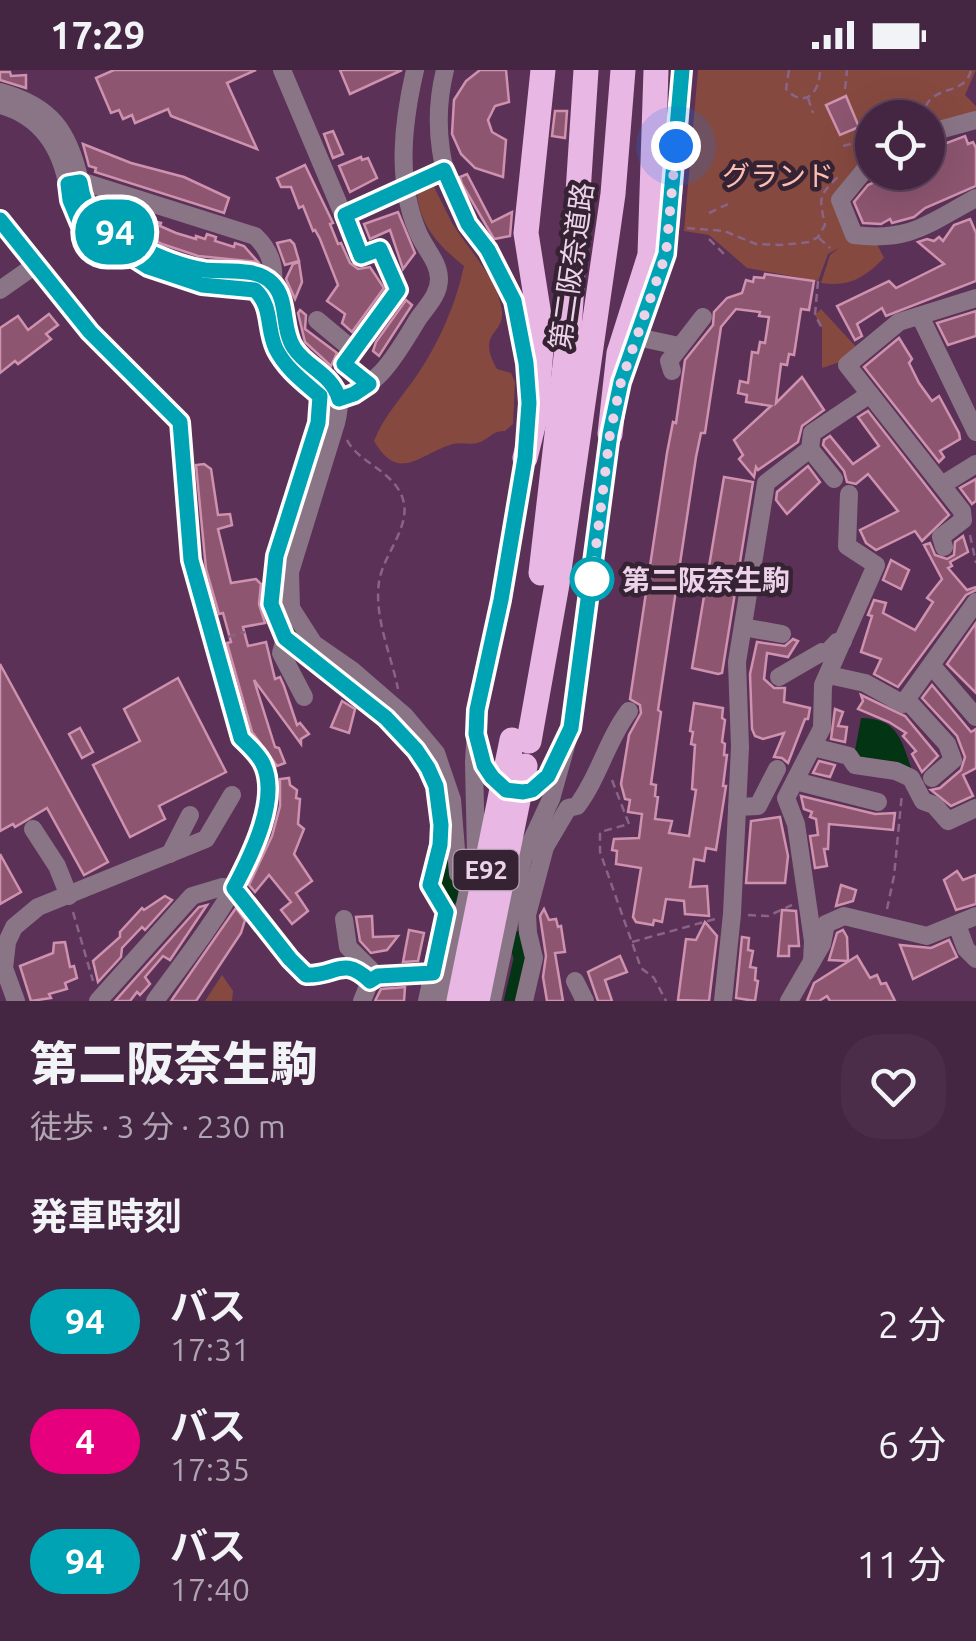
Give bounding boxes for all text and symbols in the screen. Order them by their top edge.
text: 17:29 [50,14,145,56]
map controls [855,100,945,190]
button: locate [855,100,945,190]
your location [651,121,701,171]
park label: グランド [722,160,834,191]
street label: 第二阪奈道路 [544,181,598,351]
line badge: 94 [70,200,160,264]
text: 94 [95,212,135,252]
marker: 第二阪奈生駒 [571,558,613,600]
place label: 第二阪奈生駒 [622,564,790,595]
road number: E92 [454,850,518,890]
button: heart [841,1034,946,1139]
text: 第二阪奈生駒 [30,1036,318,1090]
text: 徒歩 · 3 分 · 230 m [30,1108,286,1144]
text: 発車時刻 [30,1195,182,1237]
text: バス [170,1285,246,1327]
text: 94 [65,1301,105,1341]
text: 2 分 [878,1303,946,1345]
text: 17:31 [170,1331,250,1367]
text: バス [170,1405,246,1447]
text: 4 [75,1421,95,1461]
text: 6 分 [878,1423,946,1465]
text: 17:35 [170,1451,250,1487]
text: バス [170,1525,246,1567]
text: 94 [65,1541,105,1581]
text: 11 分 [856,1543,946,1585]
text: 17:40 [170,1571,250,1607]

